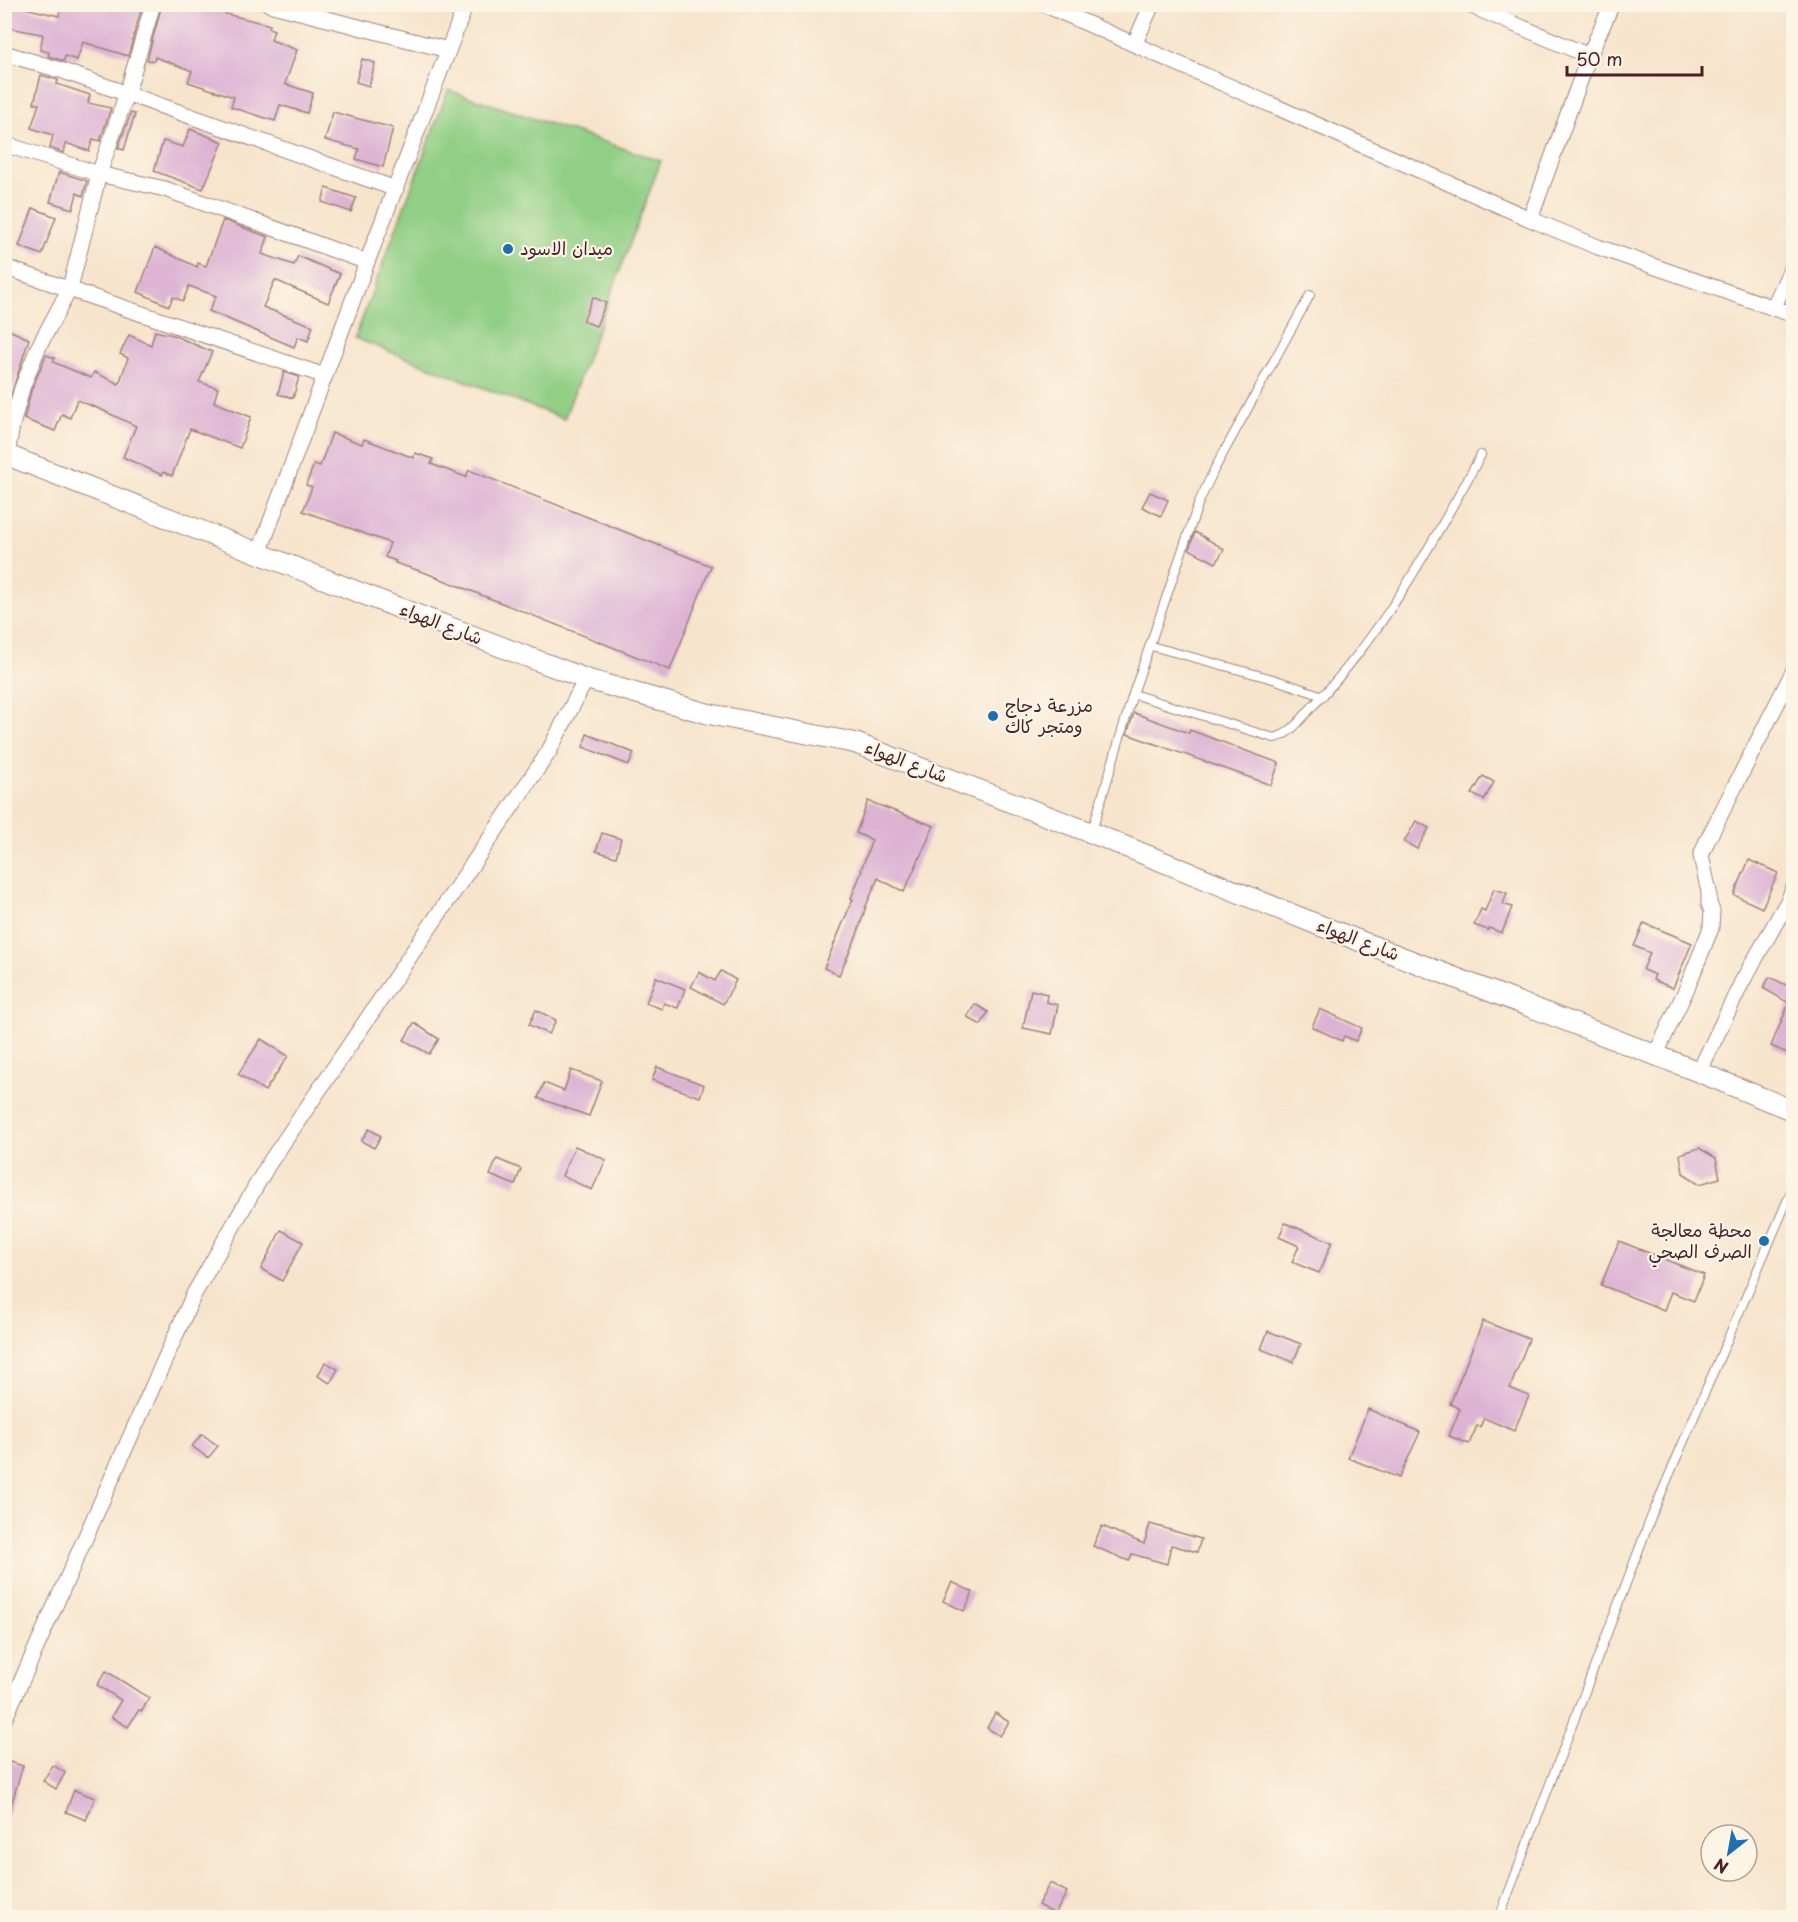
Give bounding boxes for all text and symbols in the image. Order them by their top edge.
scale bar [1567,39,1702,77]
text: 50 m [1576,45,1623,72]
place label: ميدان الاسود [520,234,613,261]
marker: ميدان الاسود [501,242,515,256]
street label: شارع الهواء [396,594,487,651]
place label: مزرعة دجاج ومتجر كاك [1005,691,1093,739]
marker: مزرعة دجاج ومتجر كاك [986,709,1000,723]
street label: شارع الهواء [861,732,952,789]
street label: شارع الهواء [1313,910,1404,967]
place label: محطة معالجة الصرف الصحي [1649,1216,1752,1268]
marker: محطة معالجة الصرف الصحي [1757,1234,1771,1248]
north arrow [1699,1823,1759,1883]
text: N [1709,1853,1732,1880]

